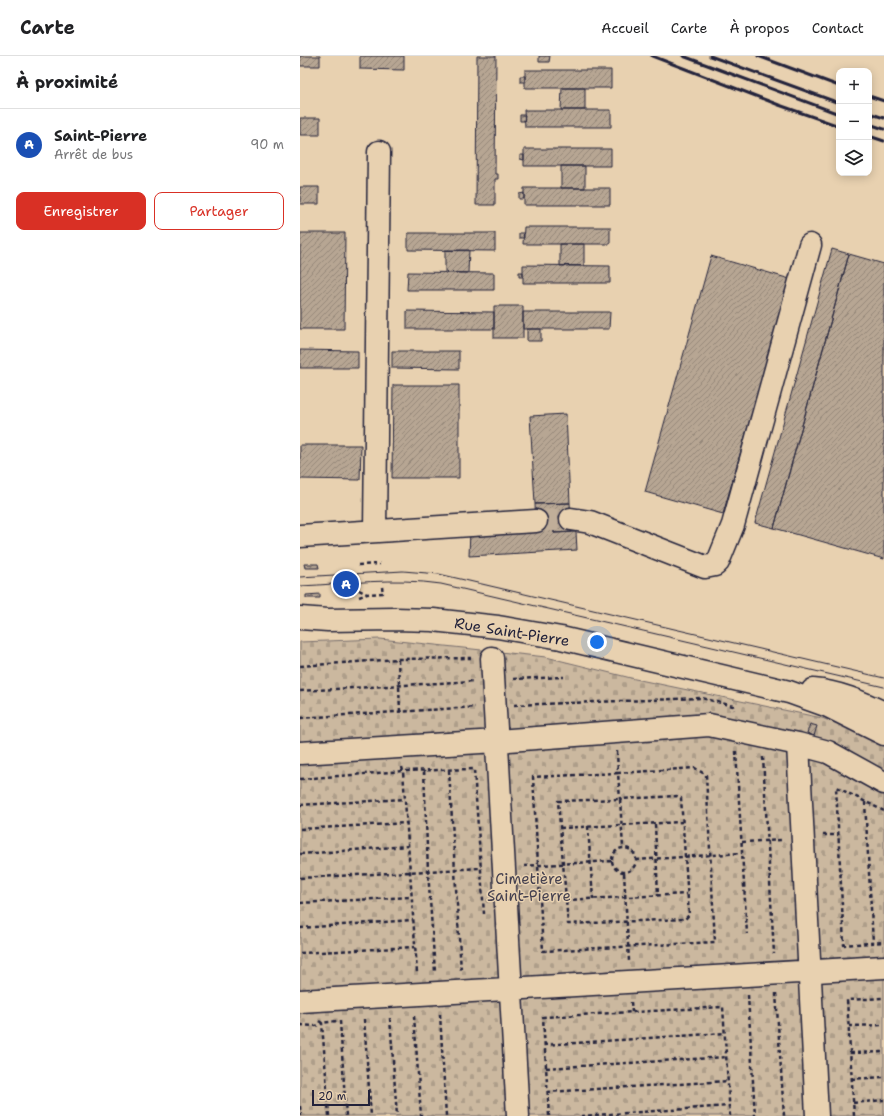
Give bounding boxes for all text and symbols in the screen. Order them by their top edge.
text: Carte [20,15,75,40]
text: Accueil [601,19,649,37]
text: Carte [671,19,707,37]
text: À propos [729,19,790,37]
text: Contact [812,19,864,37]
map controls [836,68,872,176]
button: + [836,68,872,104]
text: À proximité [16,71,118,93]
button: − [836,104,872,140]
text: Saint-Pierre [54,126,147,146]
text: A [24,136,34,153]
text: 90 m [250,136,284,153]
button: layers [836,140,872,176]
text: Arrêt de bus [54,146,133,163]
button: Enregistrer [16,192,146,230]
button: Partager [154,192,284,230]
pin: A [333,569,359,599]
street label: Rue Saint-Pierre [453,613,571,651]
your location [587,632,607,652]
park label: Cimetière Saint-Pierre [487,869,571,906]
scale bar [312,1088,370,1107]
text: 20 m [318,1089,346,1104]

